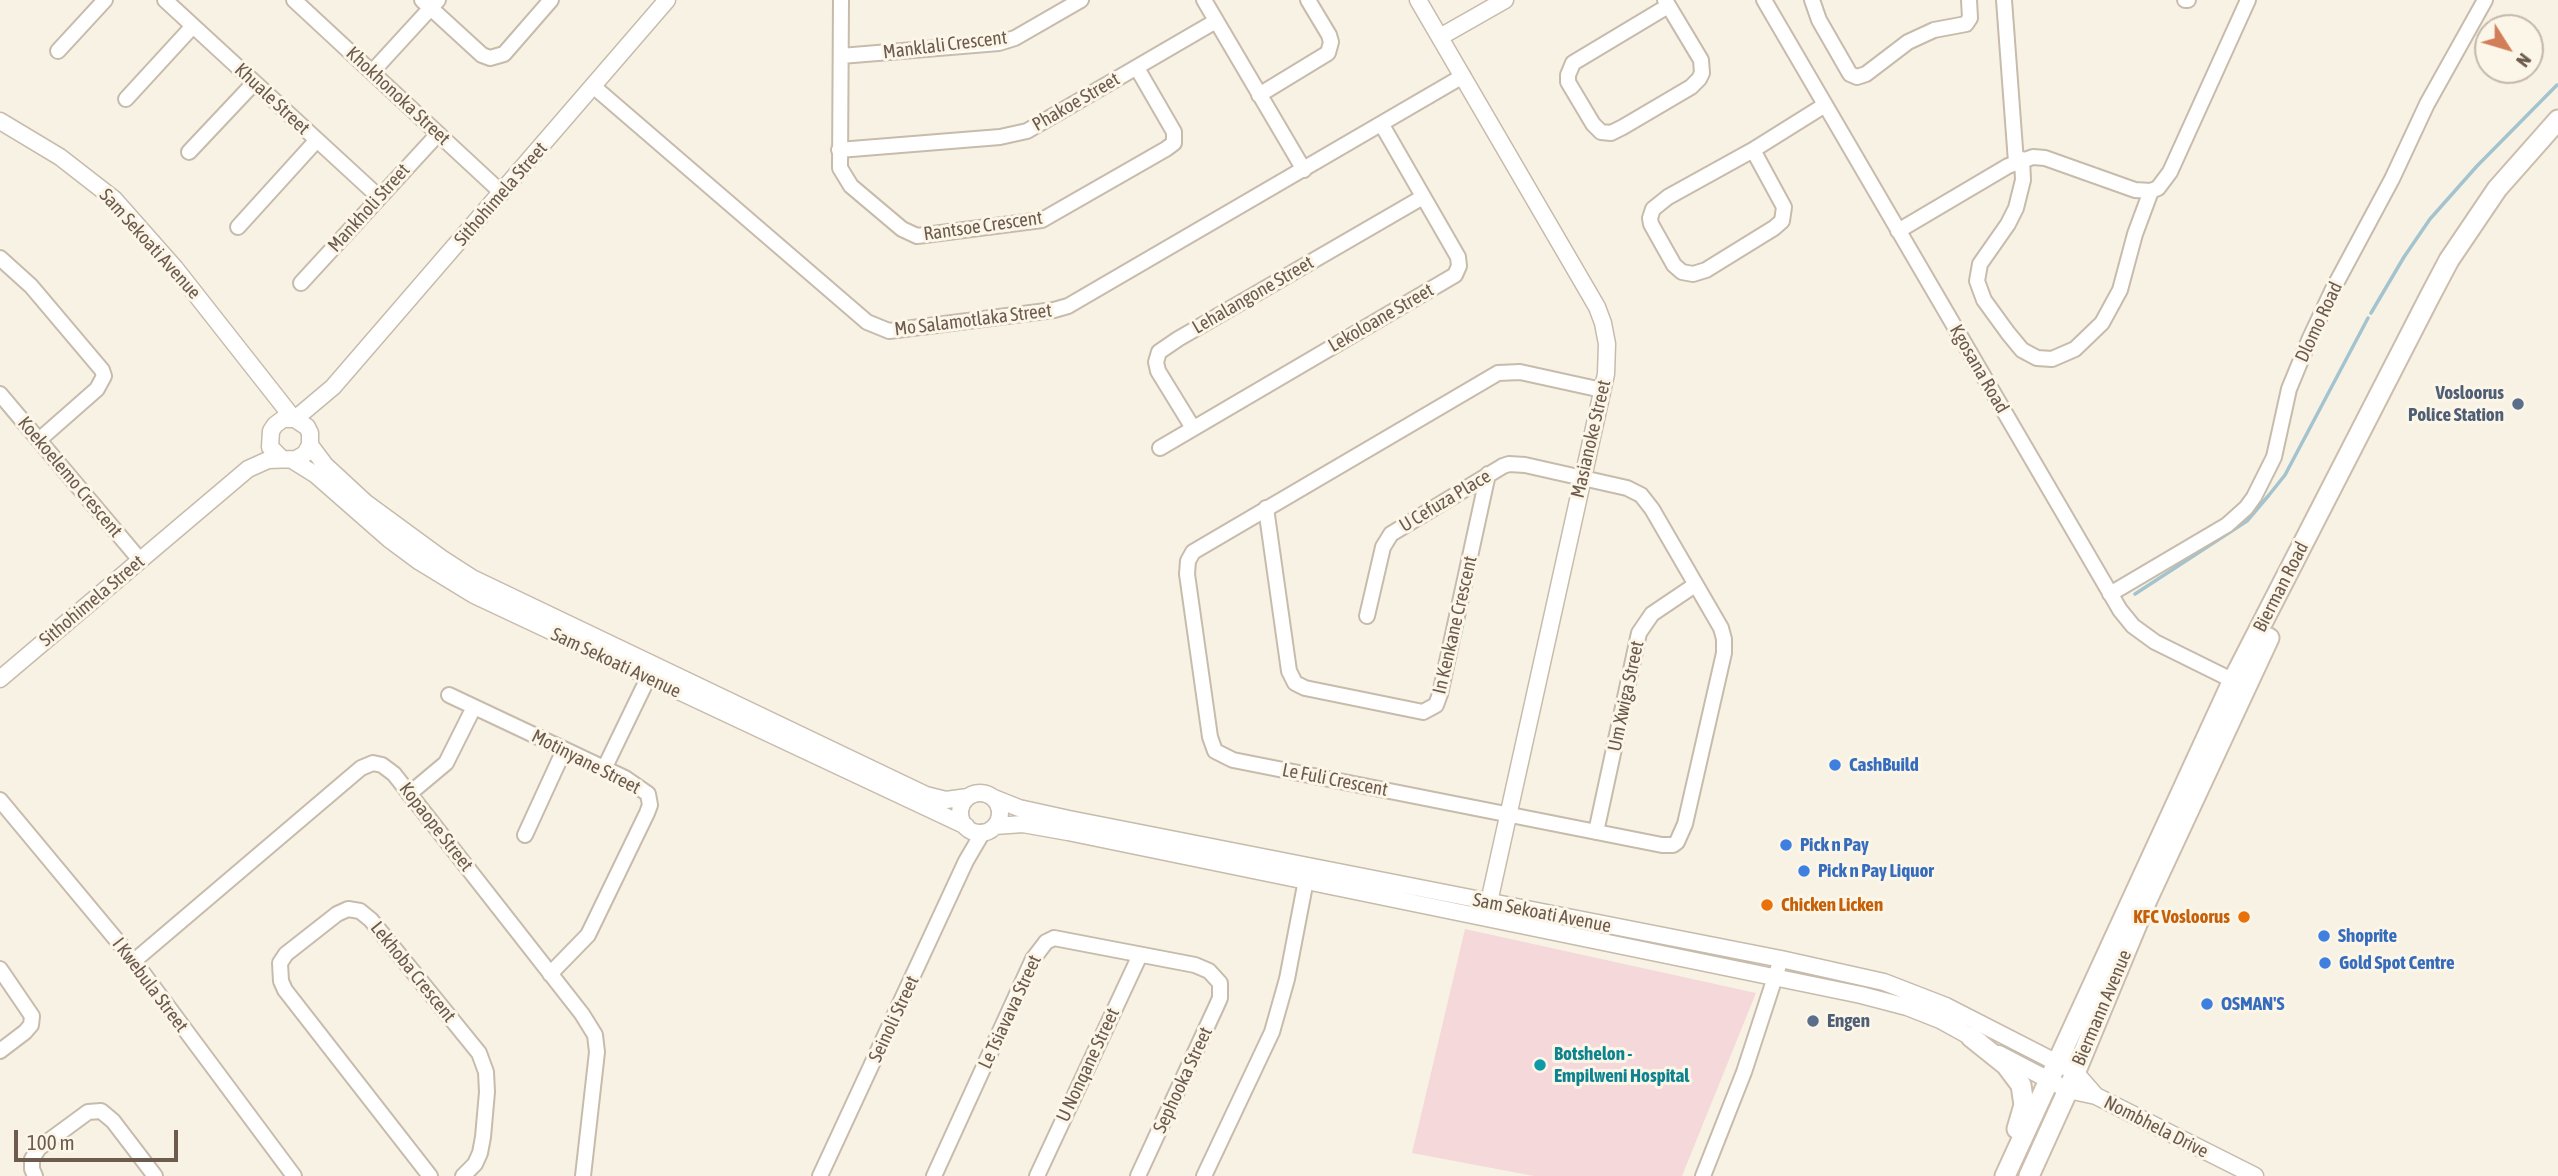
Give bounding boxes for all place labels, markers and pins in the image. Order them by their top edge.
place label: Vosloorus Police Station [2408,382,2504,426]
marker: Vosloorus Police Station [2510,396,2526,412]
place label: CashBuild [1849,754,1919,776]
marker: CashBuild [1827,757,1843,773]
place label: Pick n Pay [1800,834,1869,856]
marker: Pick n Pay [1778,837,1794,853]
place label: Pick n Pay Liquor [1818,860,1934,882]
marker: Pick n Pay Liquor [1796,863,1812,879]
place label: Chicken Licken [1781,894,1883,916]
marker: Chicken Licken [1759,897,1775,913]
place label: KFC Vosloorus [2133,906,2230,928]
marker: KFC Vosloorus [2236,909,2252,925]
place label: Shoprite [2338,925,2397,947]
marker: Shoprite [2316,928,2332,944]
place label: Gold Spot Centre [2339,952,2455,974]
marker: Gold Spot Centre [2317,955,2333,971]
place label: OSMAN'S [2221,993,2284,1015]
marker: OSMAN'S [2199,996,2215,1012]
place label: Engen [1827,1010,1870,1032]
marker: Engen [1805,1013,1821,1029]
place label: Botshelon - Empilweni Hospital [1554,1043,1689,1087]
marker: Botshelon - Empilweni Hospital [1532,1057,1548,1073]

